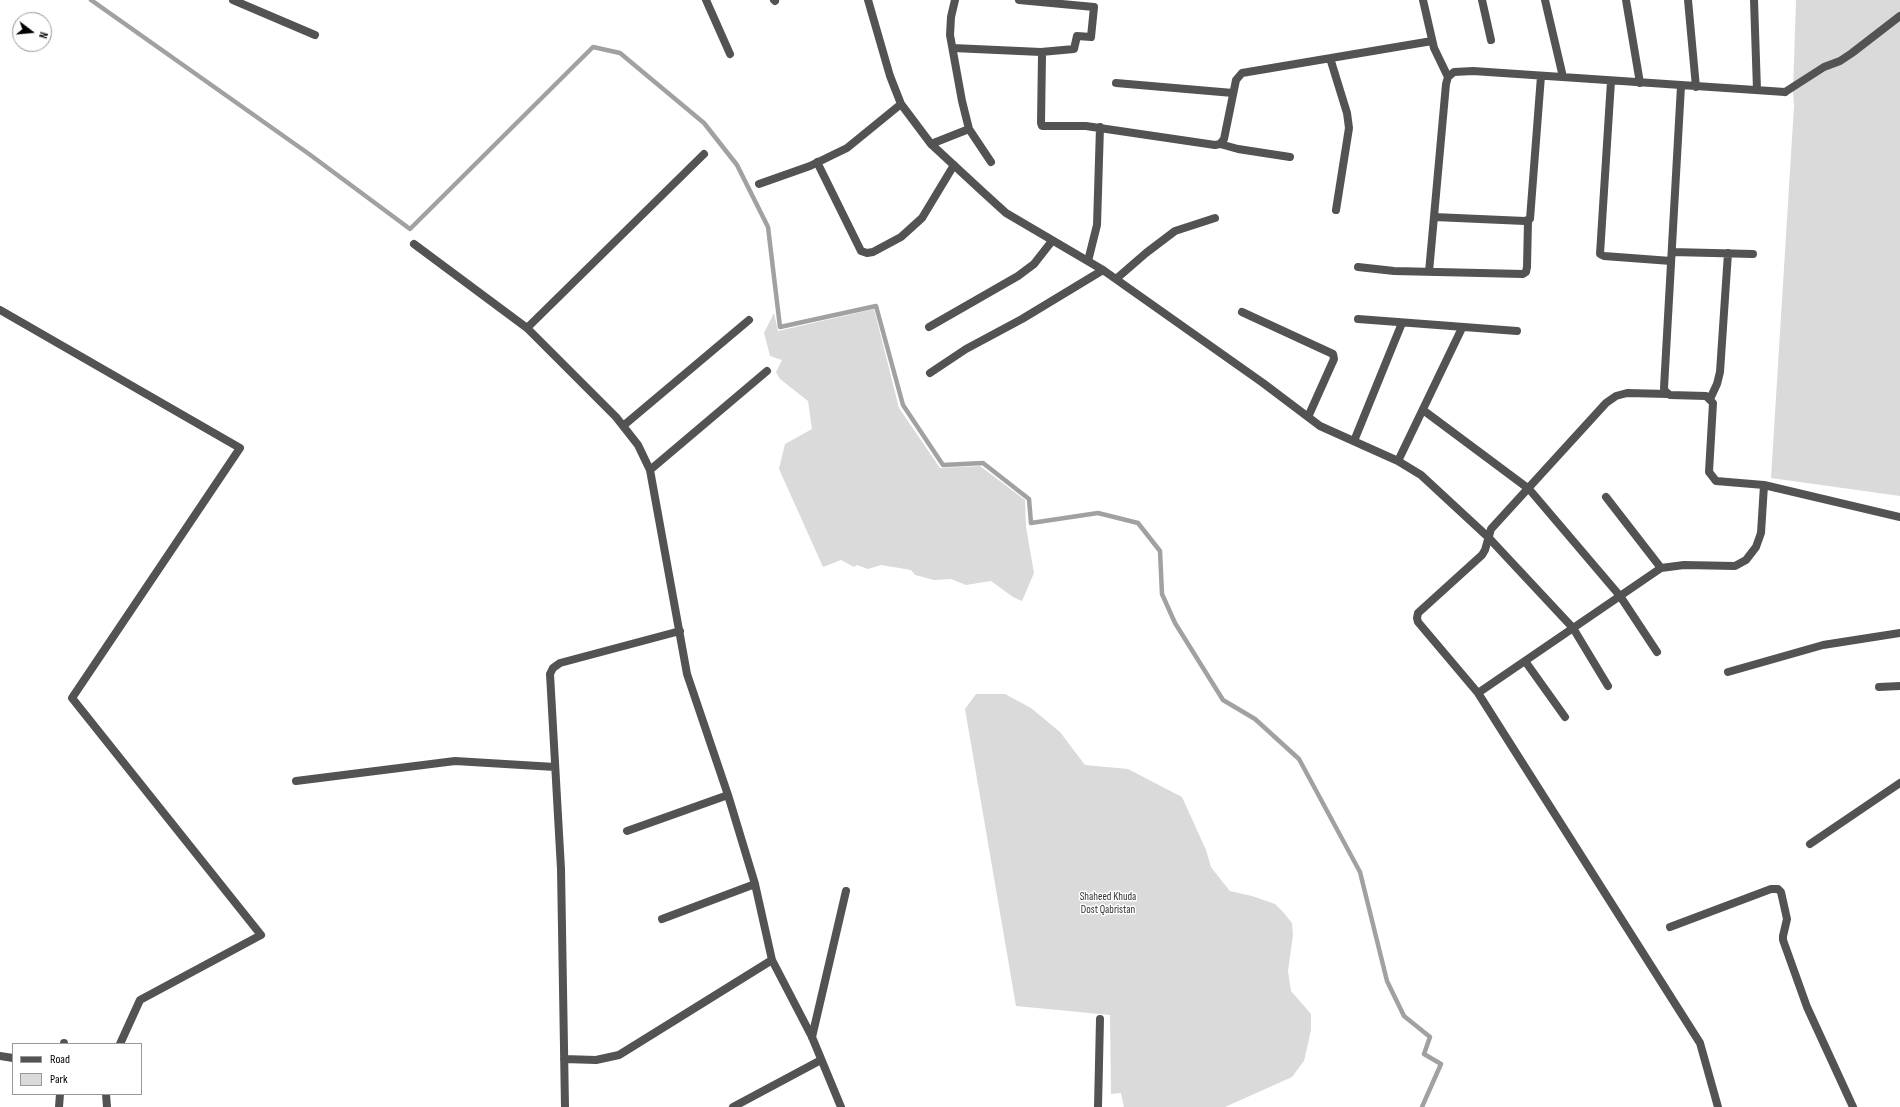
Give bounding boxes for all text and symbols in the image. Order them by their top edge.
north arrow [12,12,52,52]
text: N [36,31,50,40]
park label: Shaheed Khuda Dost Qabristan [1080,890,1136,916]
legend [12,1043,142,1095]
text: Road [50,1052,70,1067]
text: Park [50,1072,68,1087]

